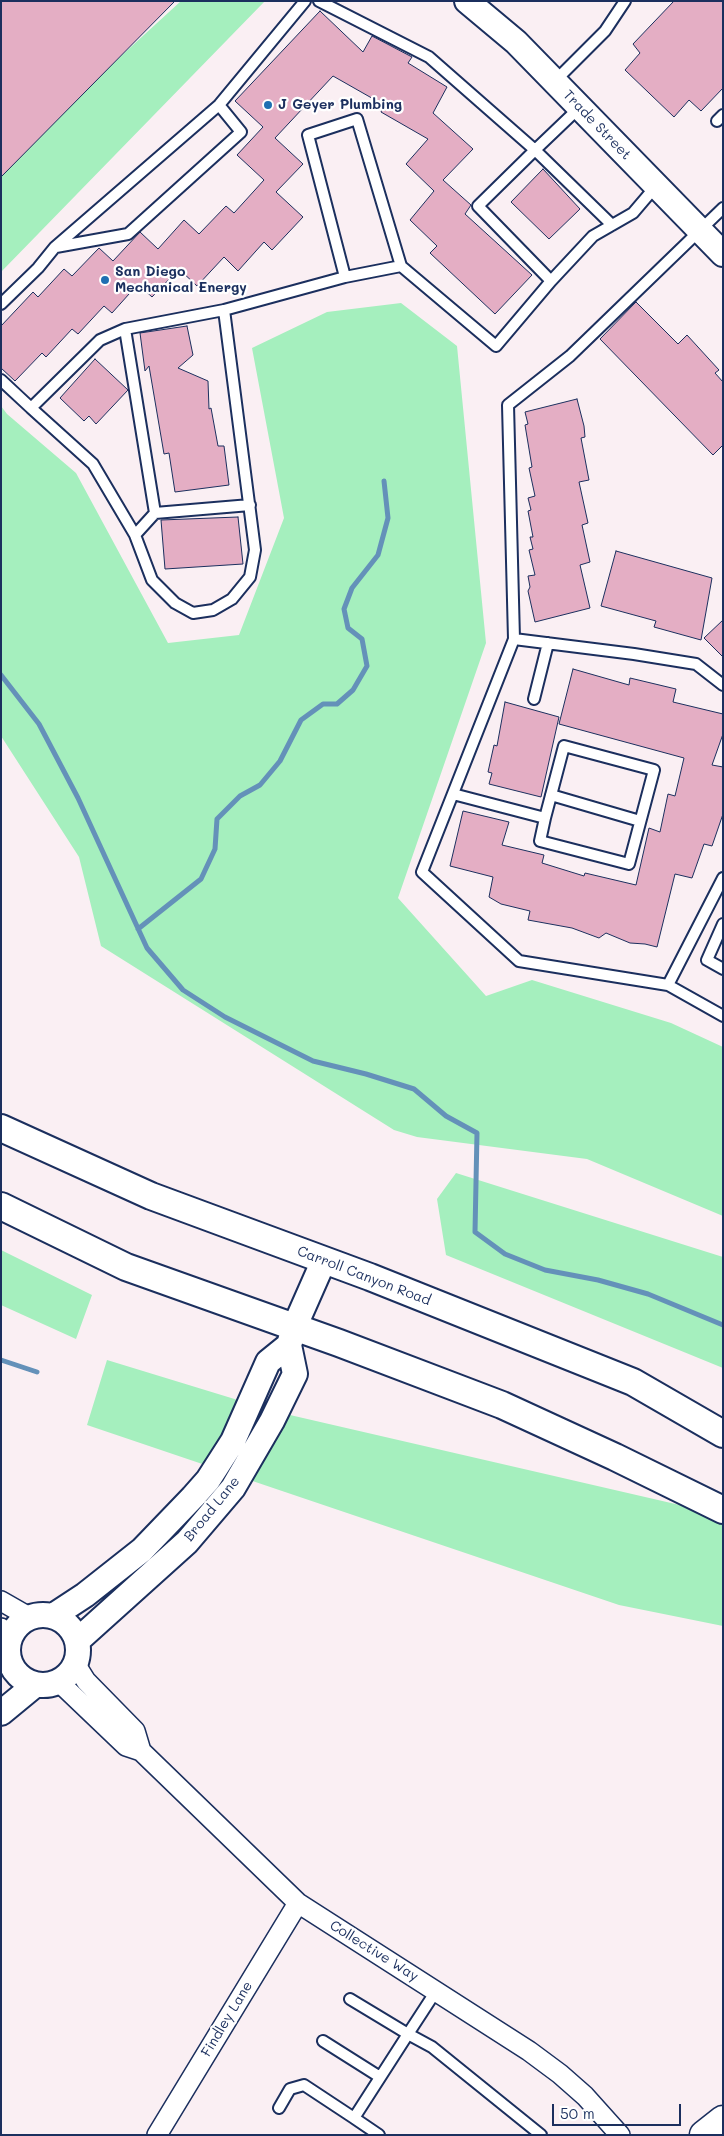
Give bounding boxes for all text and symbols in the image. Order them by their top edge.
street label: Trade Street [560,87,634,163]
place label: J Geyer Plumbing [278,97,402,113]
marker: J Geyer Plumbing [262,99,274,111]
place label: San Diego Mechanical Energy [115,264,247,296]
marker: San Diego Mechanical Energy [99,274,111,286]
street label: Carroll Canyon Road [295,1243,433,1309]
street label: Broad Lane [181,1473,243,1545]
street label: Collective Way [326,1917,422,1985]
street label: Findley Lane [198,1978,256,2060]
scale bar [554,2094,683,2126]
text: 50 m [560,2103,595,2123]

